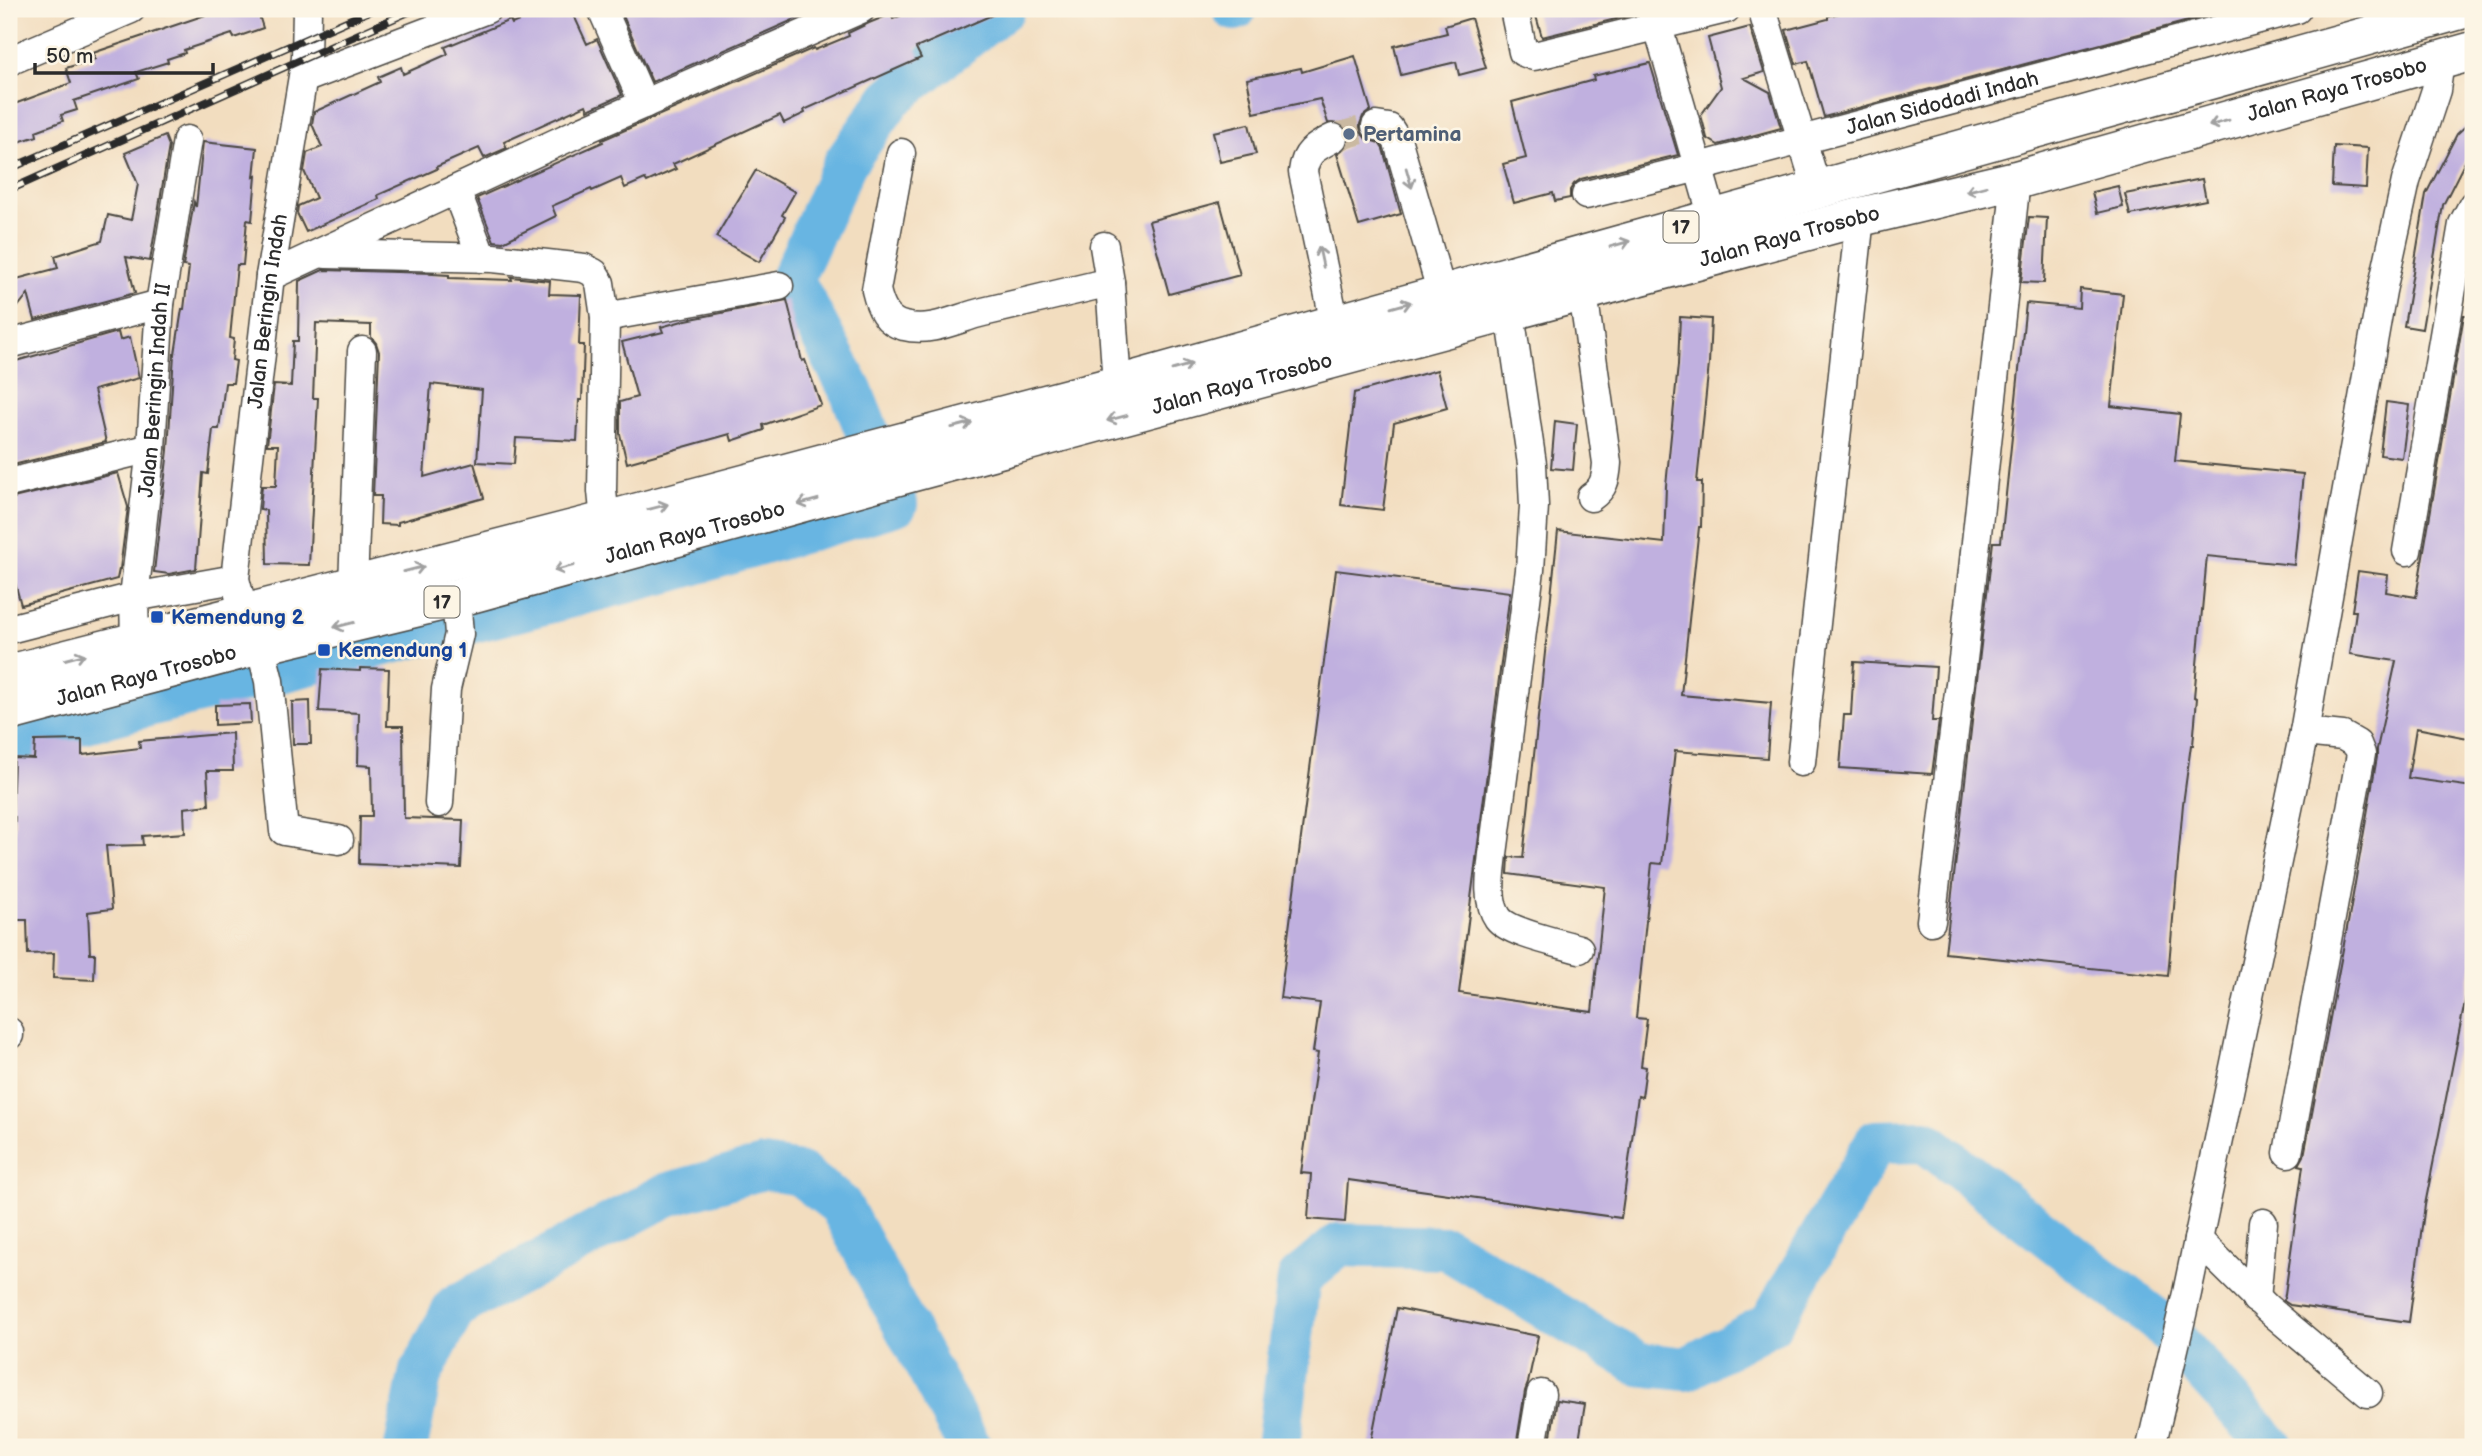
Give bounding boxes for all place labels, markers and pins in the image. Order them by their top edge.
place label: Pertamina [1363,122,1462,147]
marker: Pertamina [1341,126,1357,142]
place label: Kemendung 2 [171,605,305,630]
marker: Kemendung 2 [149,609,165,625]
place label: Kemendung 1 [338,638,467,663]
marker: Kemendung 1 [316,642,332,658]

